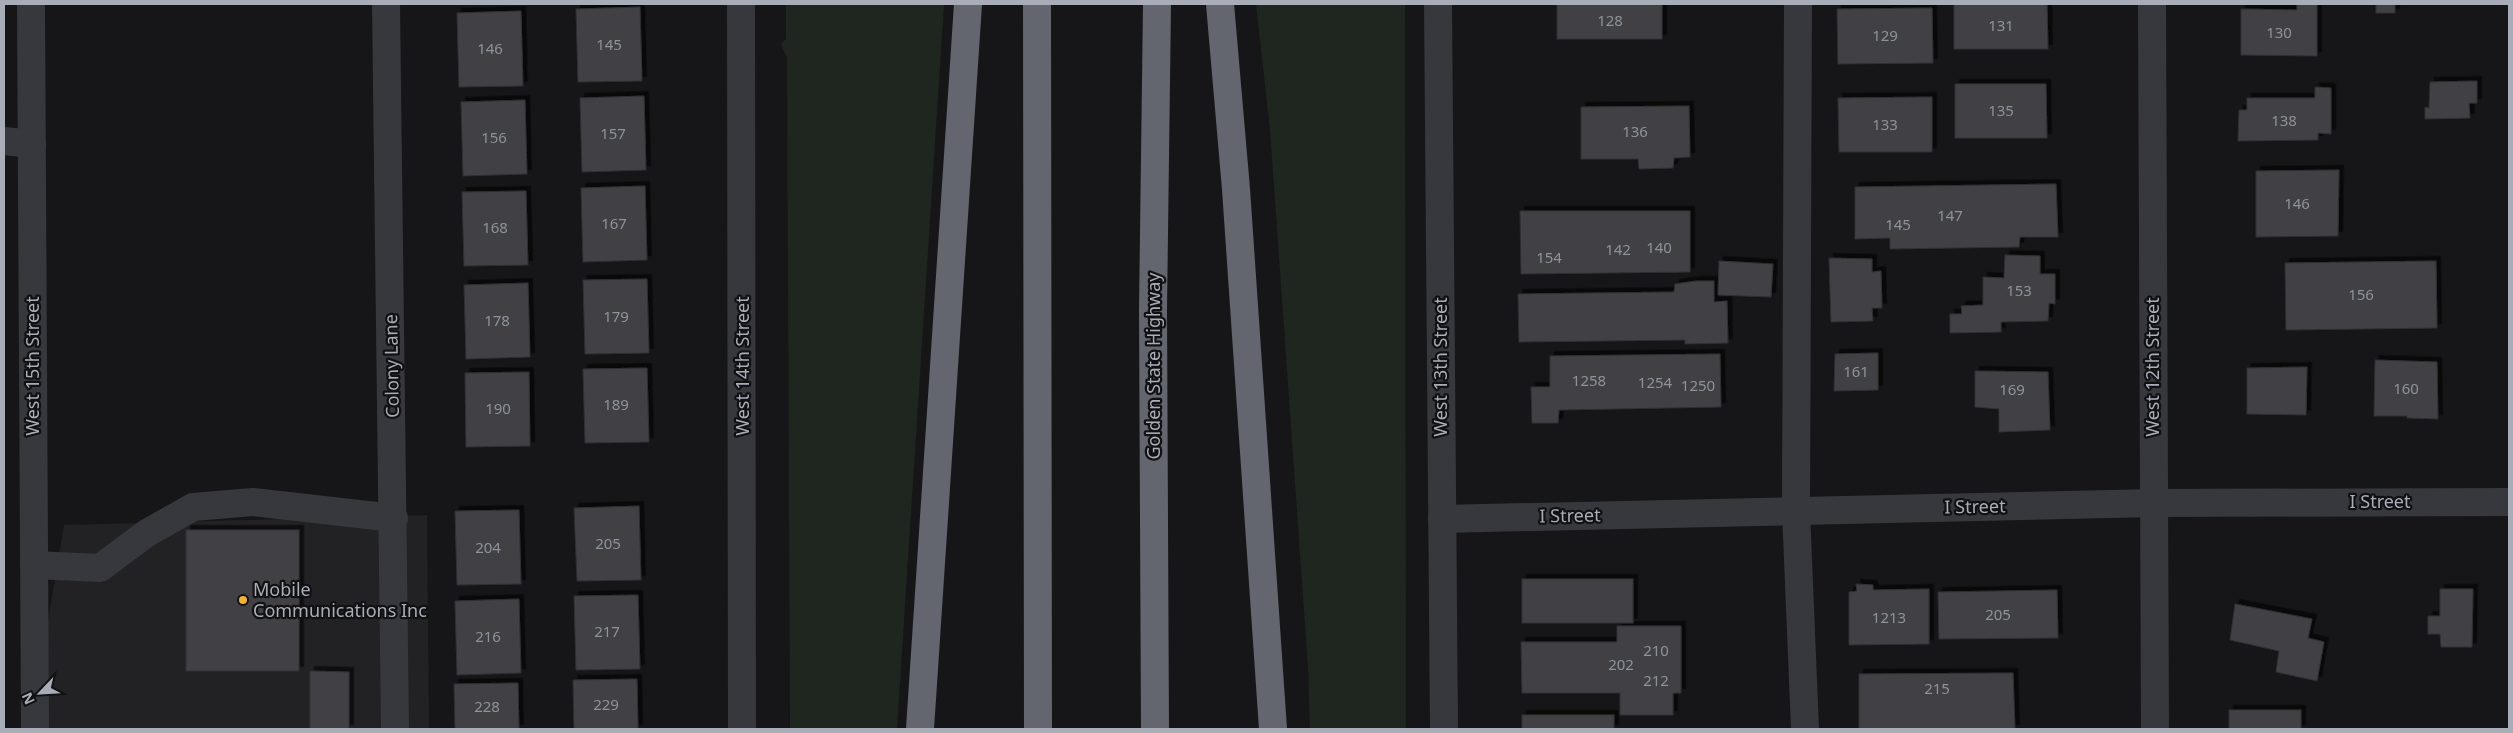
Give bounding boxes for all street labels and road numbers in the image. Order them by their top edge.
street label: Golden State Highway [1141,272,1165,460]
street label: West 15th Street [20,296,44,436]
street label: West 14th Street [730,296,754,436]
street label: West 13th Street [1428,297,1452,437]
street label: West 12th Street [2140,297,2164,437]
street label: Colony Lane [378,314,404,418]
street label: I Street [2349,489,2411,513]
street label: I Street [1944,493,2006,519]
street label: I Street [1539,502,1601,528]

